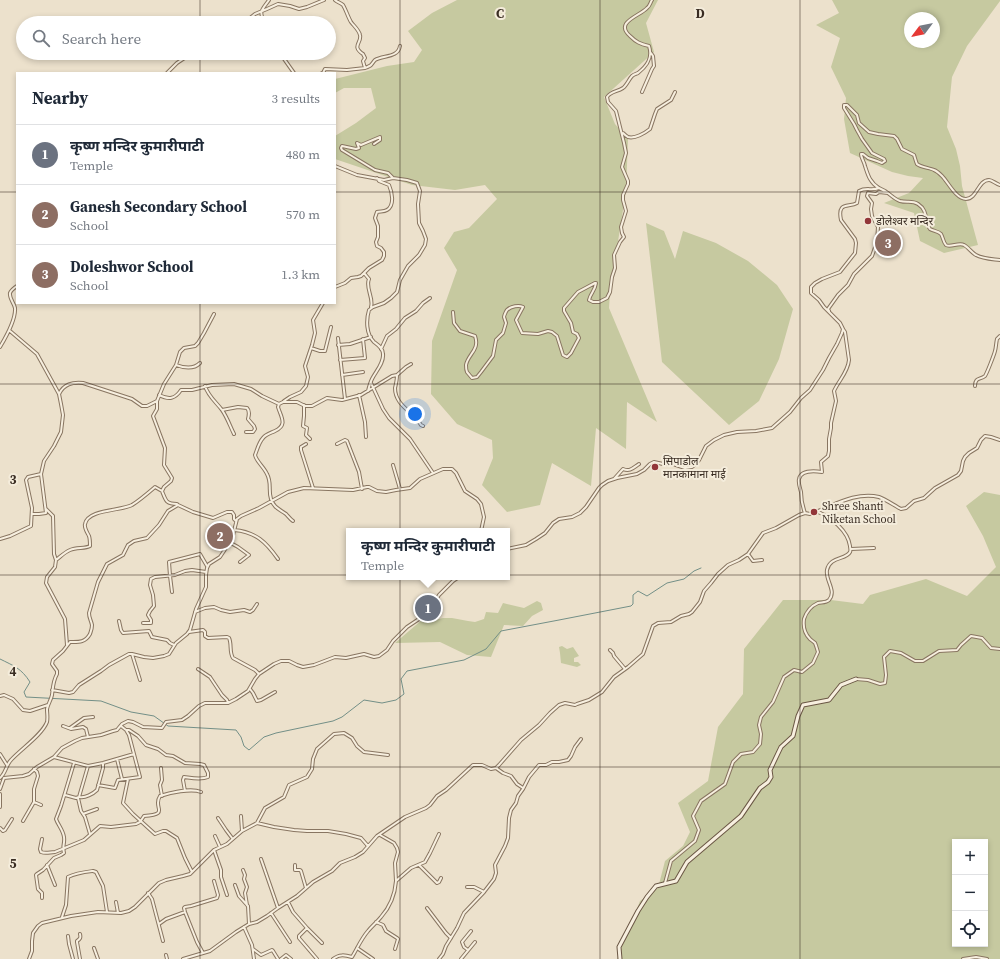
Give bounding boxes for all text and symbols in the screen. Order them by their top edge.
text: C [496,5,504,22]
text: D [695,5,705,22]
north arrow [904,12,940,48]
search box [16,16,336,60]
icon: search [30,27,52,49]
text: Search here [62,28,141,49]
text: Nearby [32,86,88,110]
text: 3 results [272,90,320,107]
text: कृष्ण मन्दिर कुमारीपाटी [70,135,204,156]
text: 1 [41,146,49,163]
text: 480 m [286,146,320,163]
text: Temple [70,157,113,174]
text: Ganesh Secondary School [70,196,247,217]
text: 2 [41,206,49,223]
text: 570 m [286,206,320,223]
place label: डोलेश्‍वर मन्दिर [875,214,934,229]
marker: डोलेश्‍वर मन्दिर [863,216,873,226]
text: School [70,217,109,234]
pin: 3 [875,228,901,258]
text: Doleshwor School [70,256,194,277]
text: 3 [41,266,49,283]
text: 1.3 km [281,266,320,283]
text: School [70,277,109,294]
your location [405,404,425,424]
place label: सिपाडोल मानकामाना माई [663,454,727,482]
marker: सिपाडोल मानकामाना माई [650,462,660,472]
text: 3 [9,471,17,488]
place label: Shree Shanti Niketan School [822,499,896,527]
marker: Shree Shanti Niketan School [809,507,819,517]
pin: 2 [207,521,233,551]
popup [346,528,510,580]
text: कृष्ण मन्दिर कुमारीपाटी [361,535,495,556]
text: Temple [361,557,404,574]
pin: 1 [415,593,441,623]
text: 4 [9,663,17,680]
map controls [952,839,988,947]
button: + [952,839,988,875]
text: 5 [9,855,17,872]
button: − [952,875,988,911]
button: locate [952,911,988,947]

